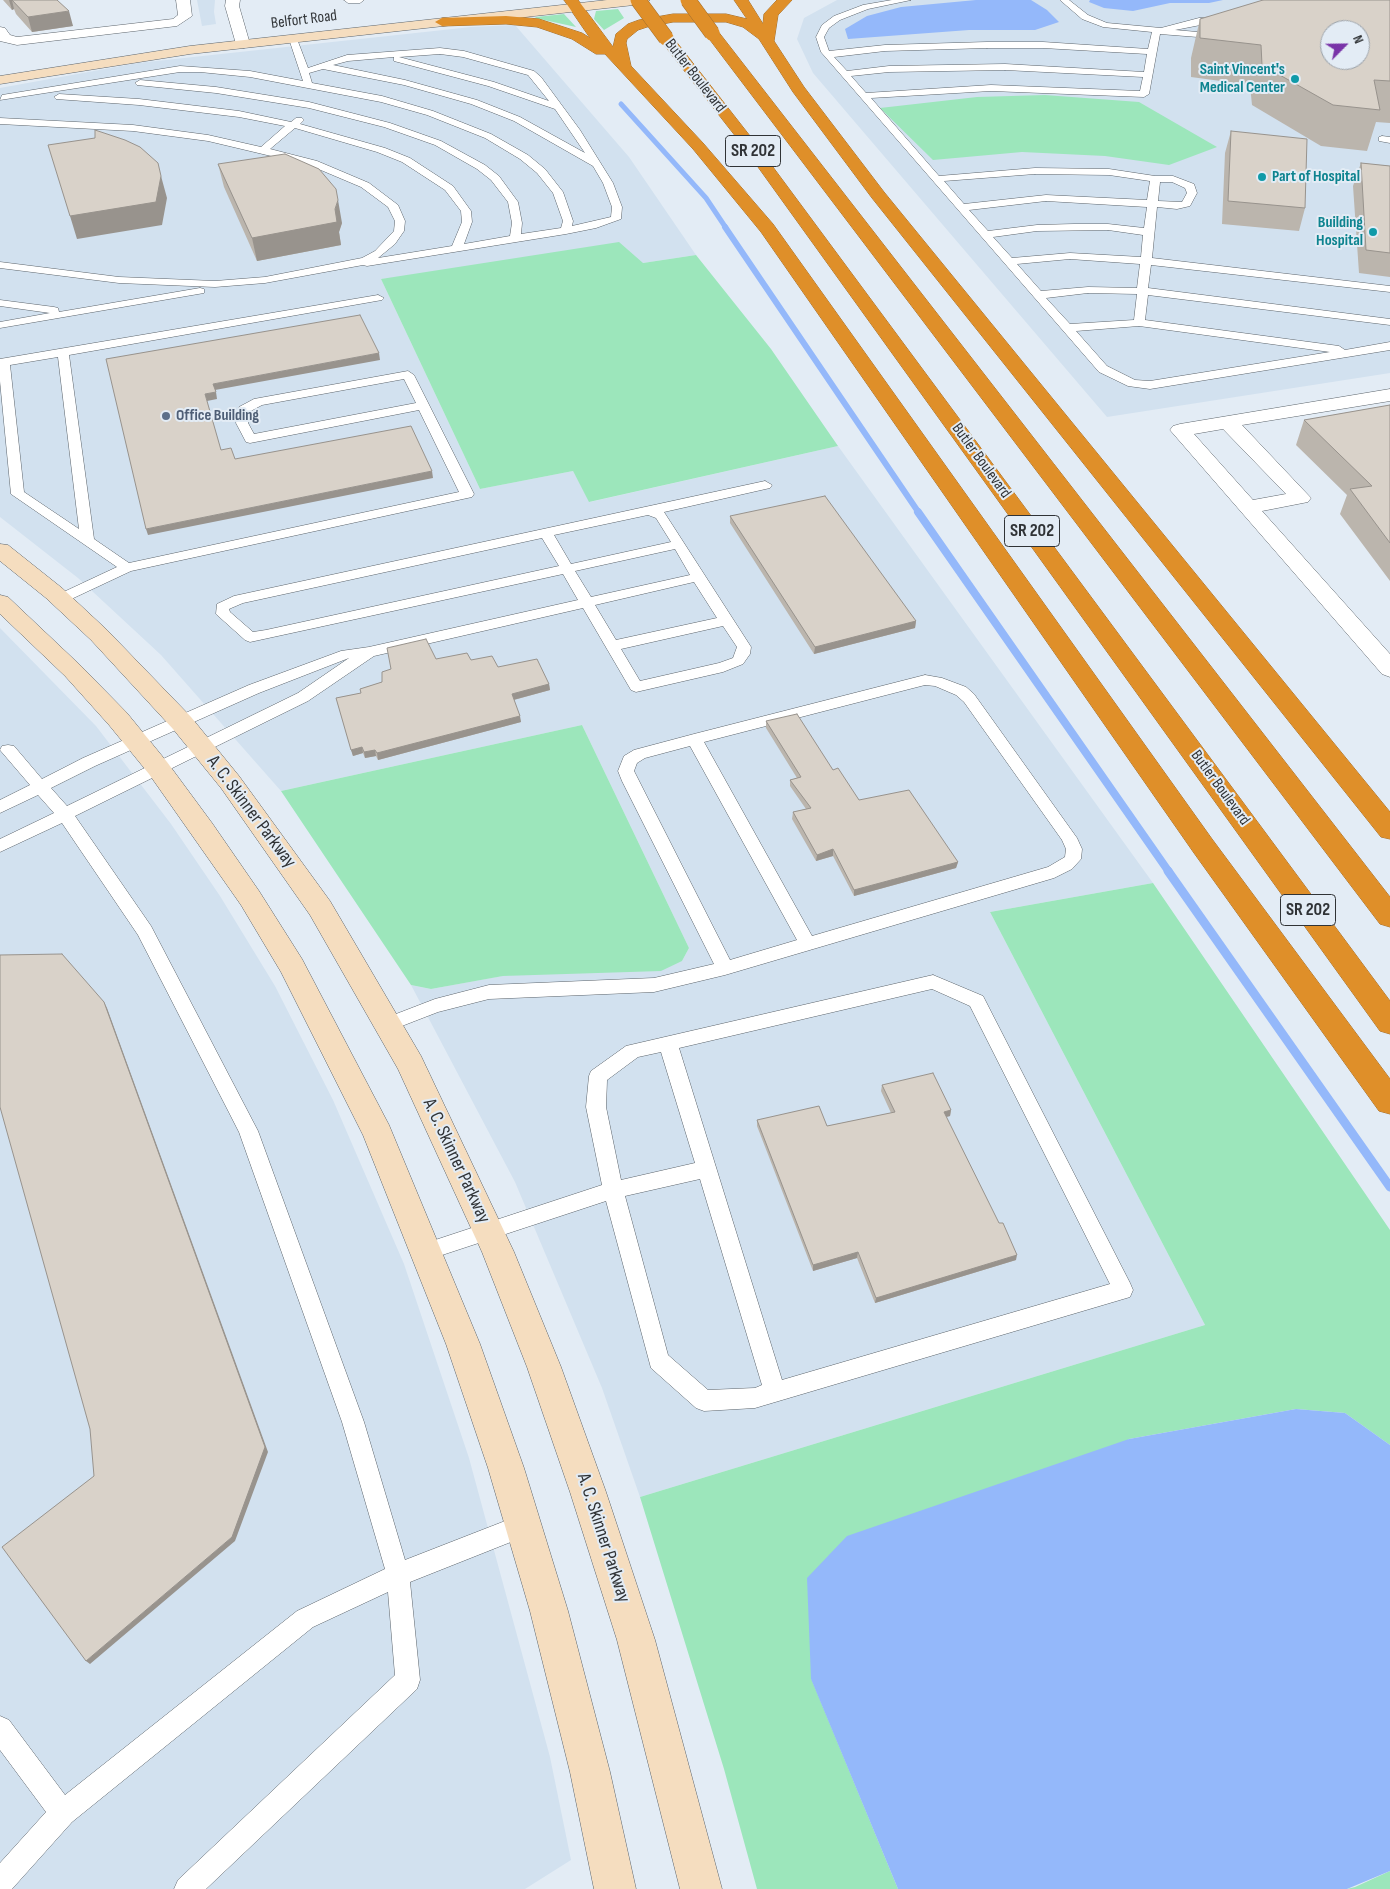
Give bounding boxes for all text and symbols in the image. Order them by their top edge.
street label: Belfort Road [270,6,338,34]
north arrow [1320,20,1370,70]
text: N [1349,33,1368,46]
street label: Butler Boulevard [660,35,730,117]
place label: Saint Vincent's Medical Center [1200,60,1285,98]
marker: Saint Vincent's Medical Center [1289,73,1301,85]
road number: SR 202 [726,136,780,166]
place label: Part of Hospital [1272,167,1360,187]
marker: Part of Hospital [1256,171,1268,183]
place label: Building Hospital [1316,213,1363,251]
marker: Building Hospital [1367,226,1379,238]
place label: Office Building [176,406,259,426]
marker: Office Building [160,410,172,422]
street label: Butler Boulevard [947,420,1015,502]
road number: SR 202 [1004,516,1060,546]
street label: Butler Boulevard [1186,747,1254,829]
street label: A. C. Skinner Parkway [201,751,301,873]
road number: SR 202 [1280,894,1336,926]
street label: A. C. Skinner Parkway [417,1095,495,1227]
street label: A. C. Skinner Parkway [571,1470,635,1606]

